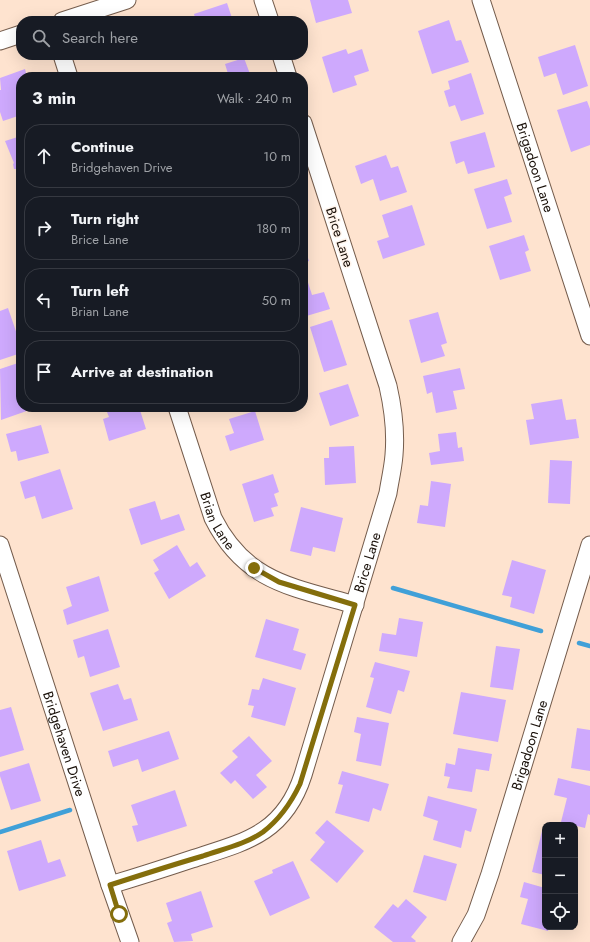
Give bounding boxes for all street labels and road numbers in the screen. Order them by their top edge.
street label: Brigadoon Lane [511,120,559,215]
street label: Brice Lane [321,204,359,270]
street label: Brian Lane [195,489,240,554]
street label: Brice Lane [349,530,386,595]
street label: Bridgehaven Drive [38,689,91,799]
street label: Brigadoon Lane [506,697,552,793]

